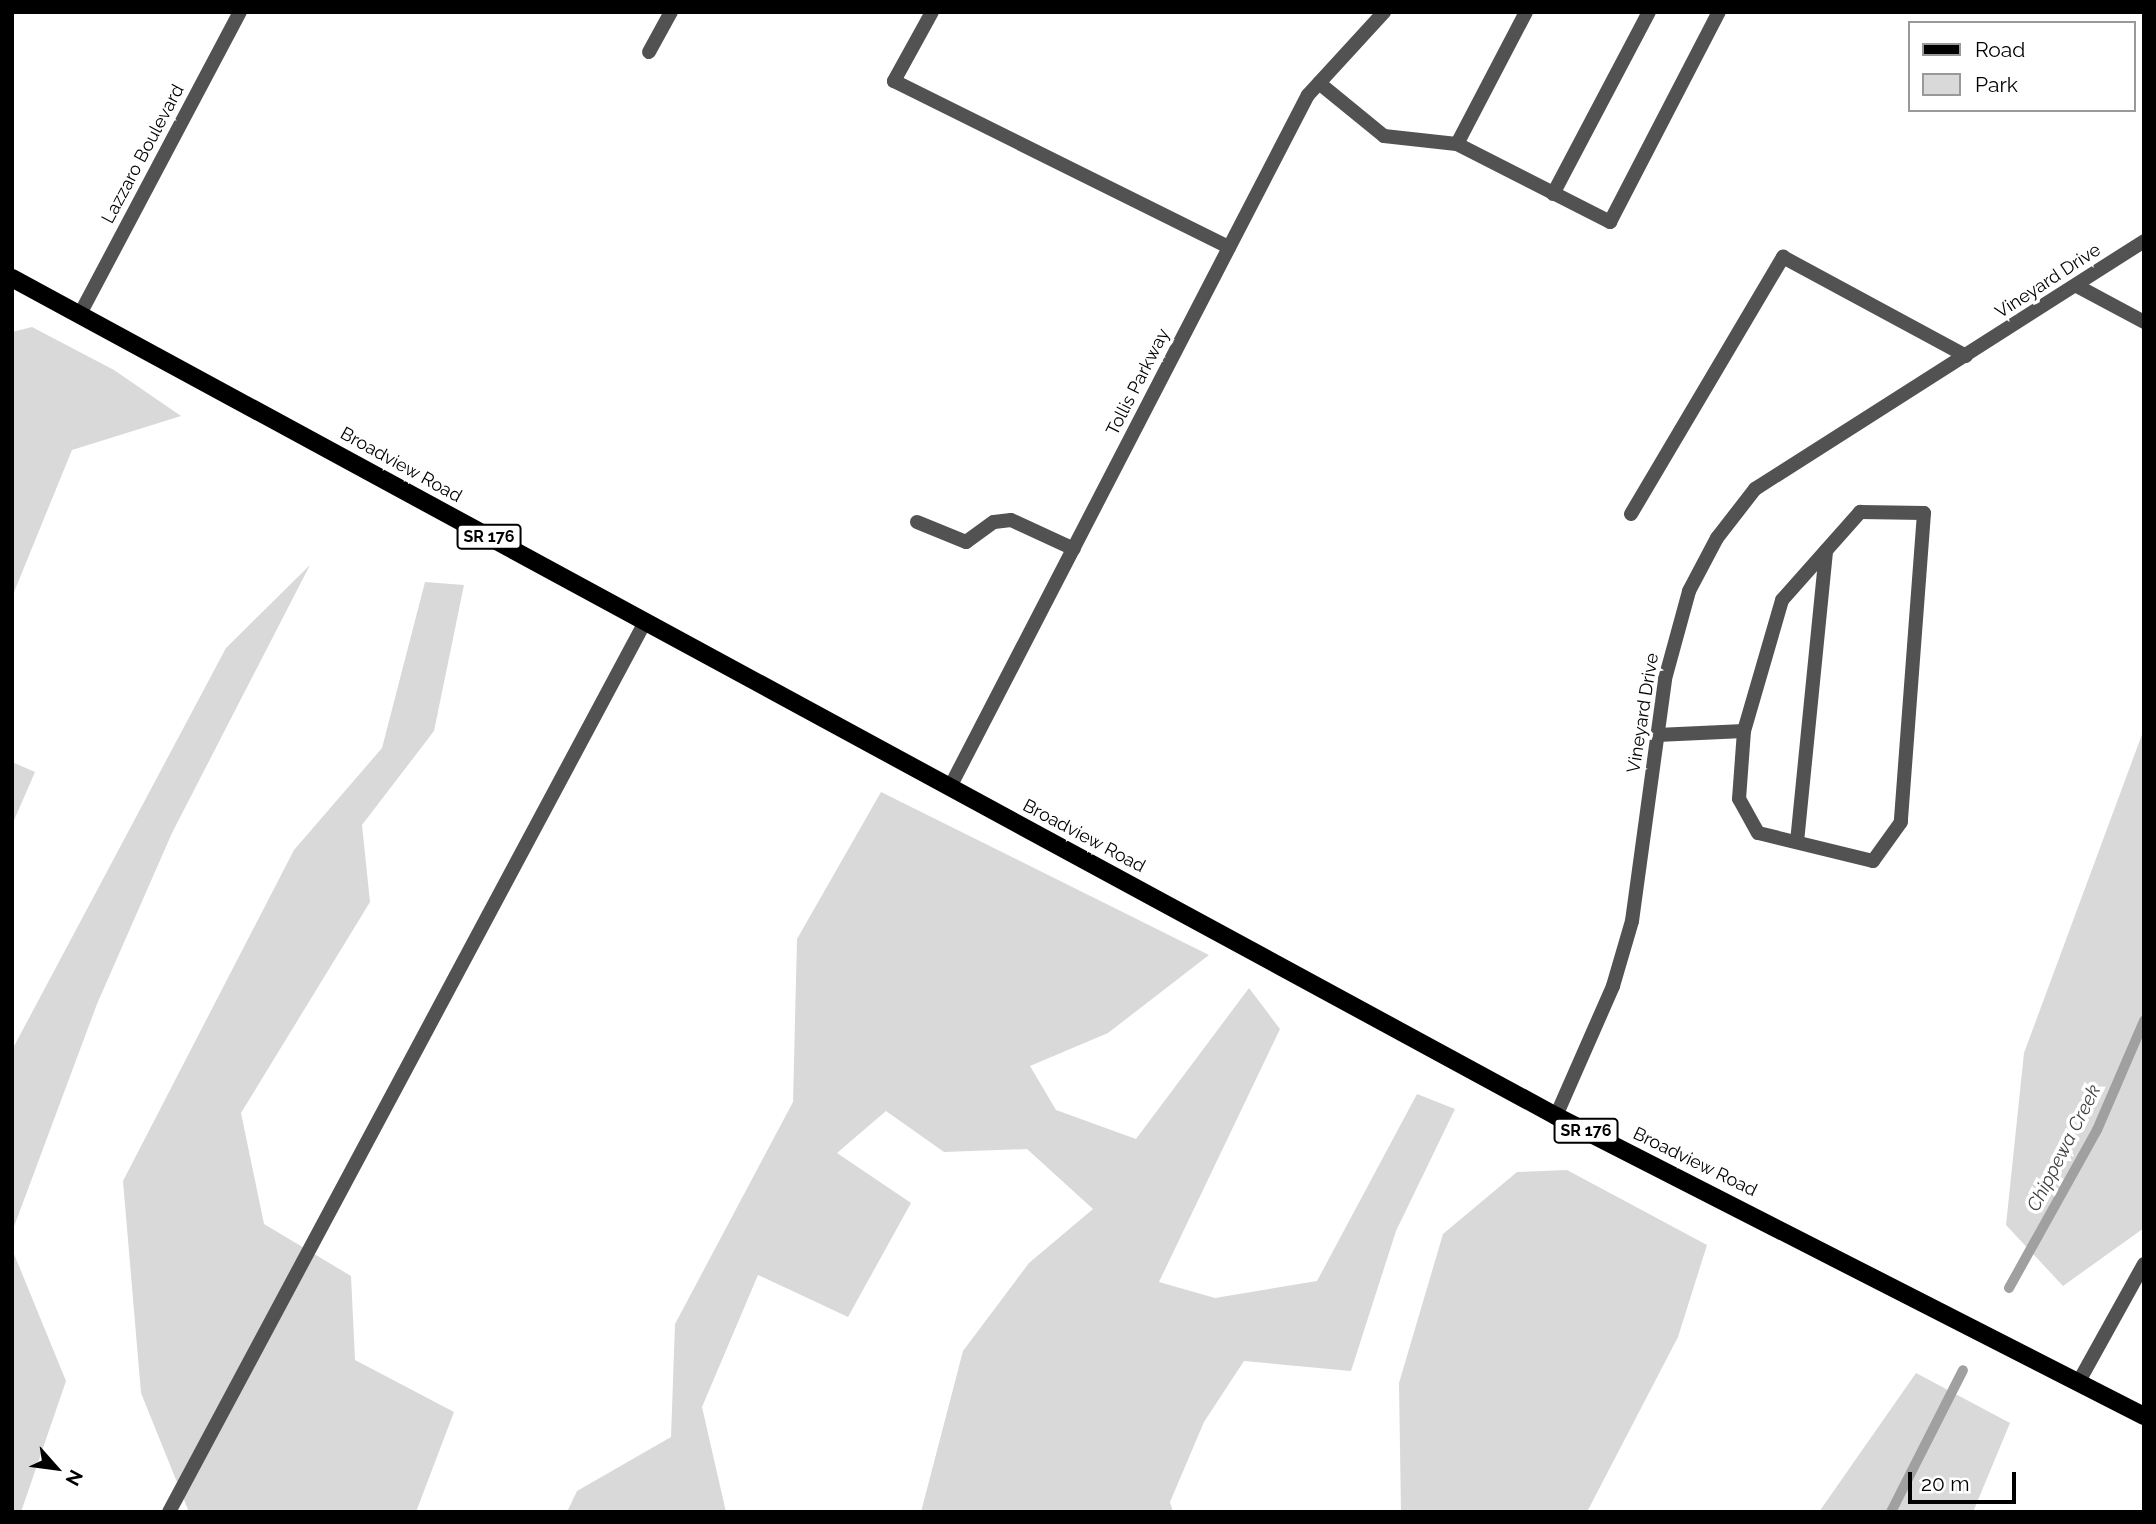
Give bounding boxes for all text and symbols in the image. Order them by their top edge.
legend [1908,21,2135,112]
text: Road [1975,37,2025,62]
text: Park [1975,72,2018,97]
street label: Lazzaro Boulevard [97,81,189,227]
street label: Vineyard Drive [1991,239,2105,323]
street label: Tollis Parkway [1102,325,1174,439]
street label: Broadview Road [336,423,466,507]
road number: SR 176 [456,524,522,550]
street label: Vineyard Drive [1623,652,1663,774]
street label: Broadview Road [1019,795,1149,877]
water label: Chippewa Creek [2022,1081,2106,1215]
road number: SR 176 [1553,1119,1619,1144]
street label: Broadview Road [1629,1122,1761,1202]
north arrow [21,1433,91,1503]
scale bar [1911,1458,2020,1502]
text: N [61,1466,88,1489]
text: 20 m [1921,1471,1969,1496]

